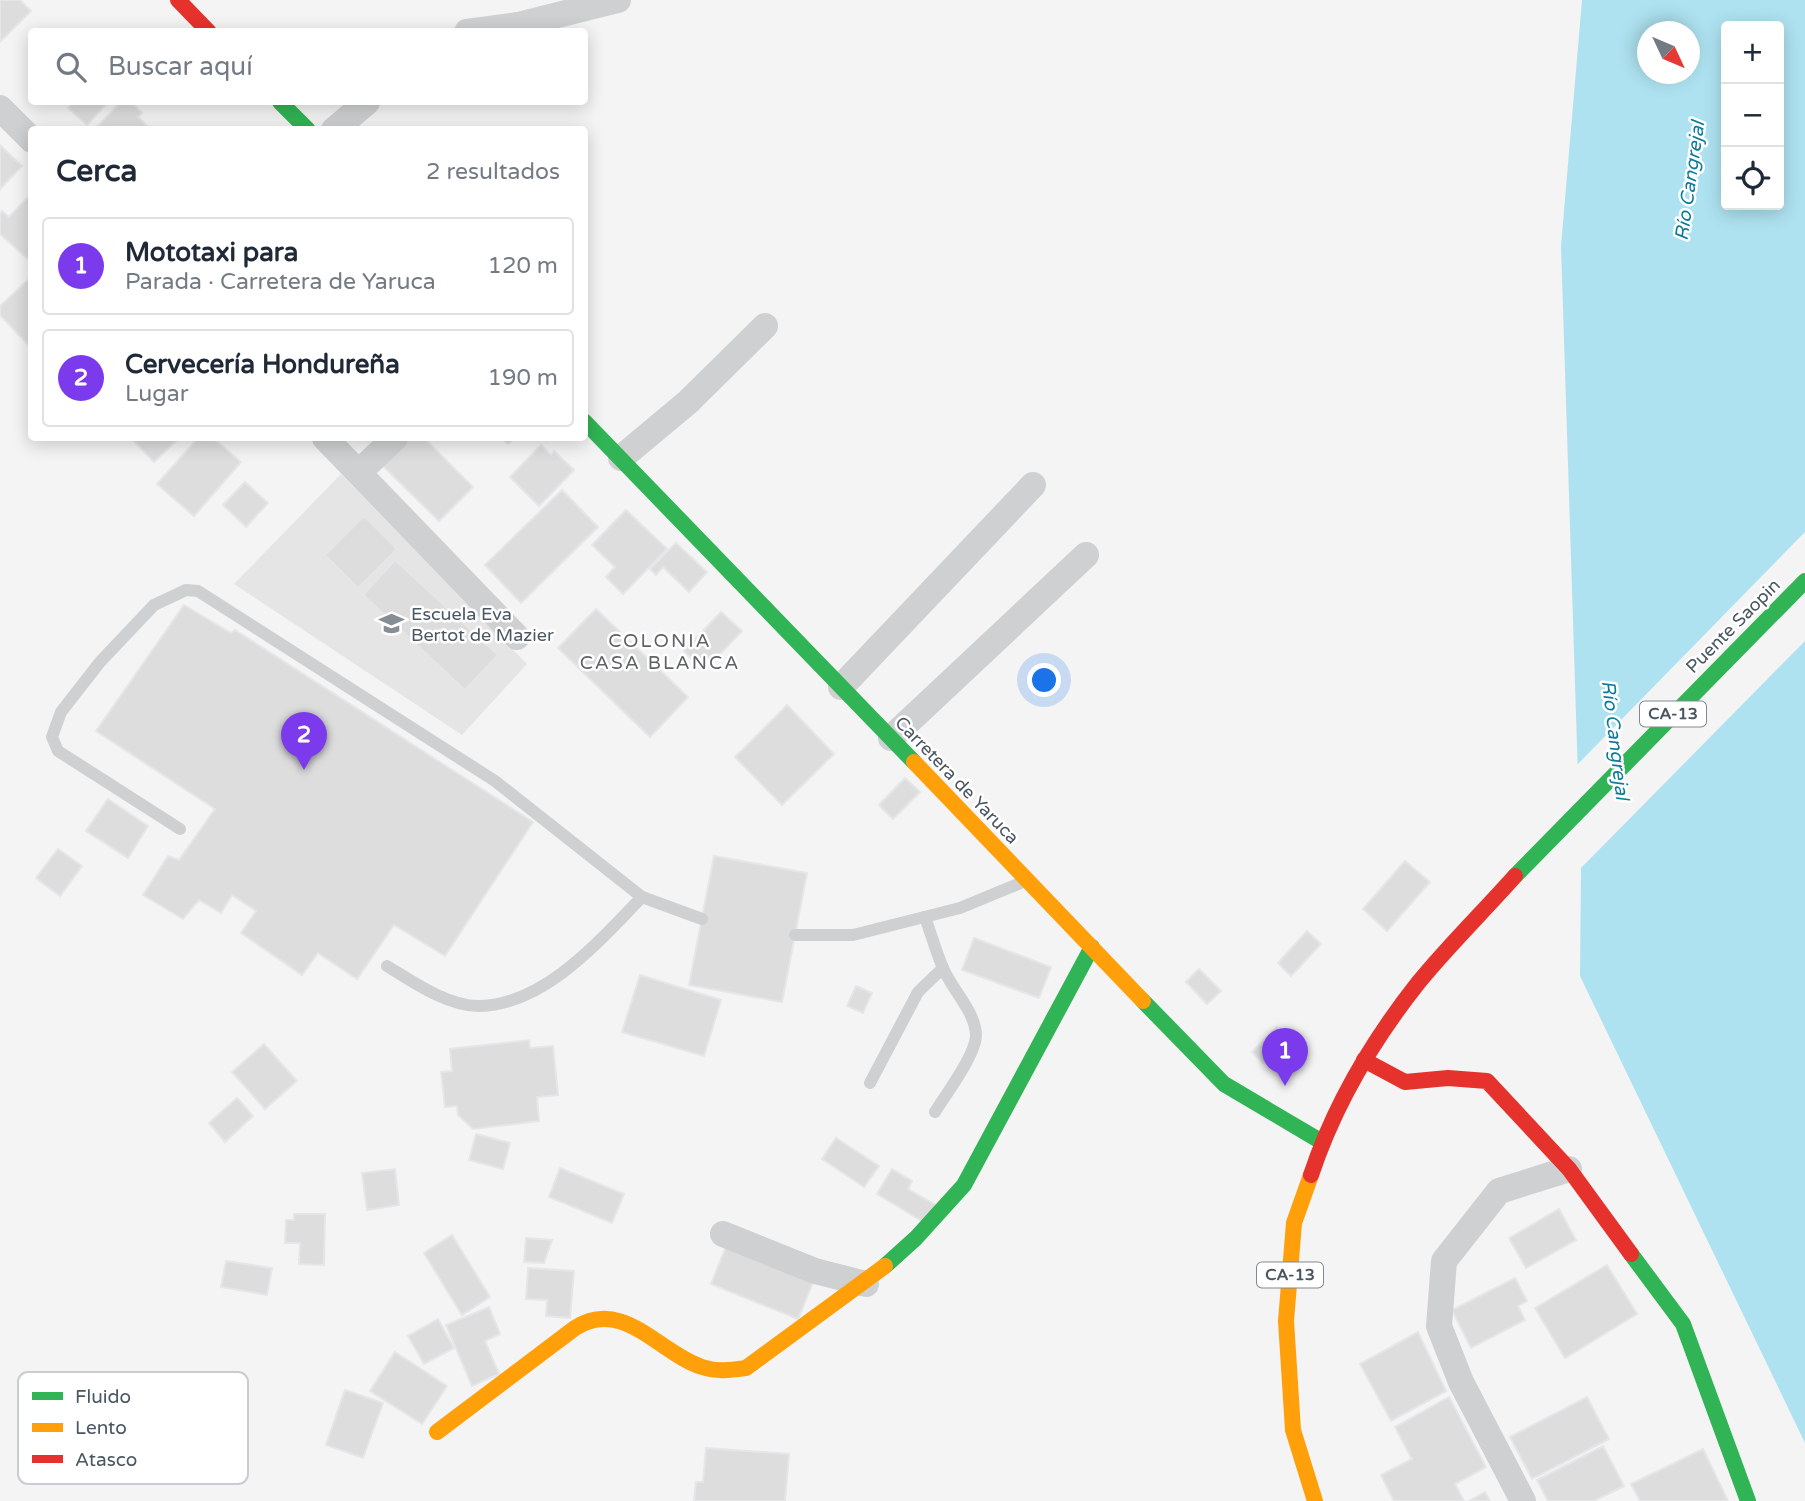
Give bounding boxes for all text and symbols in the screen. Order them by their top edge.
north arrow [1637,21,1700,84]
map controls [1721,21,1784,210]
button: + [1721,21,1784,84]
search box [28,28,588,105]
icon: search [52,48,90,86]
text: Buscar aquí [108,51,253,82]
button: − [1721,84,1784,147]
water label: Río Cangrejal [1671,118,1710,242]
button: locate [1721,147,1784,210]
text: Cerca [56,153,137,190]
text: 2 resultados [426,158,560,186]
text: Mototaxi para [125,237,298,268]
text: 1 [74,252,88,280]
text: 120 m [488,252,558,280]
text: Parada · Carretera de Yaruca [125,268,436,296]
text: Cervecería Hondureña [125,349,400,380]
text: 2 [74,364,88,392]
text: 190 m [488,364,558,392]
text: Lugar [125,380,189,408]
street label: Puente Saopin [1681,574,1785,678]
place label: Escuela Eva Bertot de Mazier [411,603,554,646]
school or university icon: Escuela Eva Bertot de Mazier [377,610,405,638]
district label: COLONIA CASA BLANCA [580,630,740,674]
your location [1027,663,1061,697]
water label: Río Cangrejal [1597,679,1634,803]
road number: CA-13 [1640,702,1706,726]
pin: 2 [281,712,327,770]
street label: Carretera de Yaruca [890,712,1024,848]
pin: 1 [1262,1028,1308,1086]
road number: CA-13 [1257,1262,1323,1288]
legend [18,1372,248,1484]
text: Fluido [75,1386,131,1408]
text: Lento [75,1417,127,1439]
text: Atasco [75,1449,137,1471]

